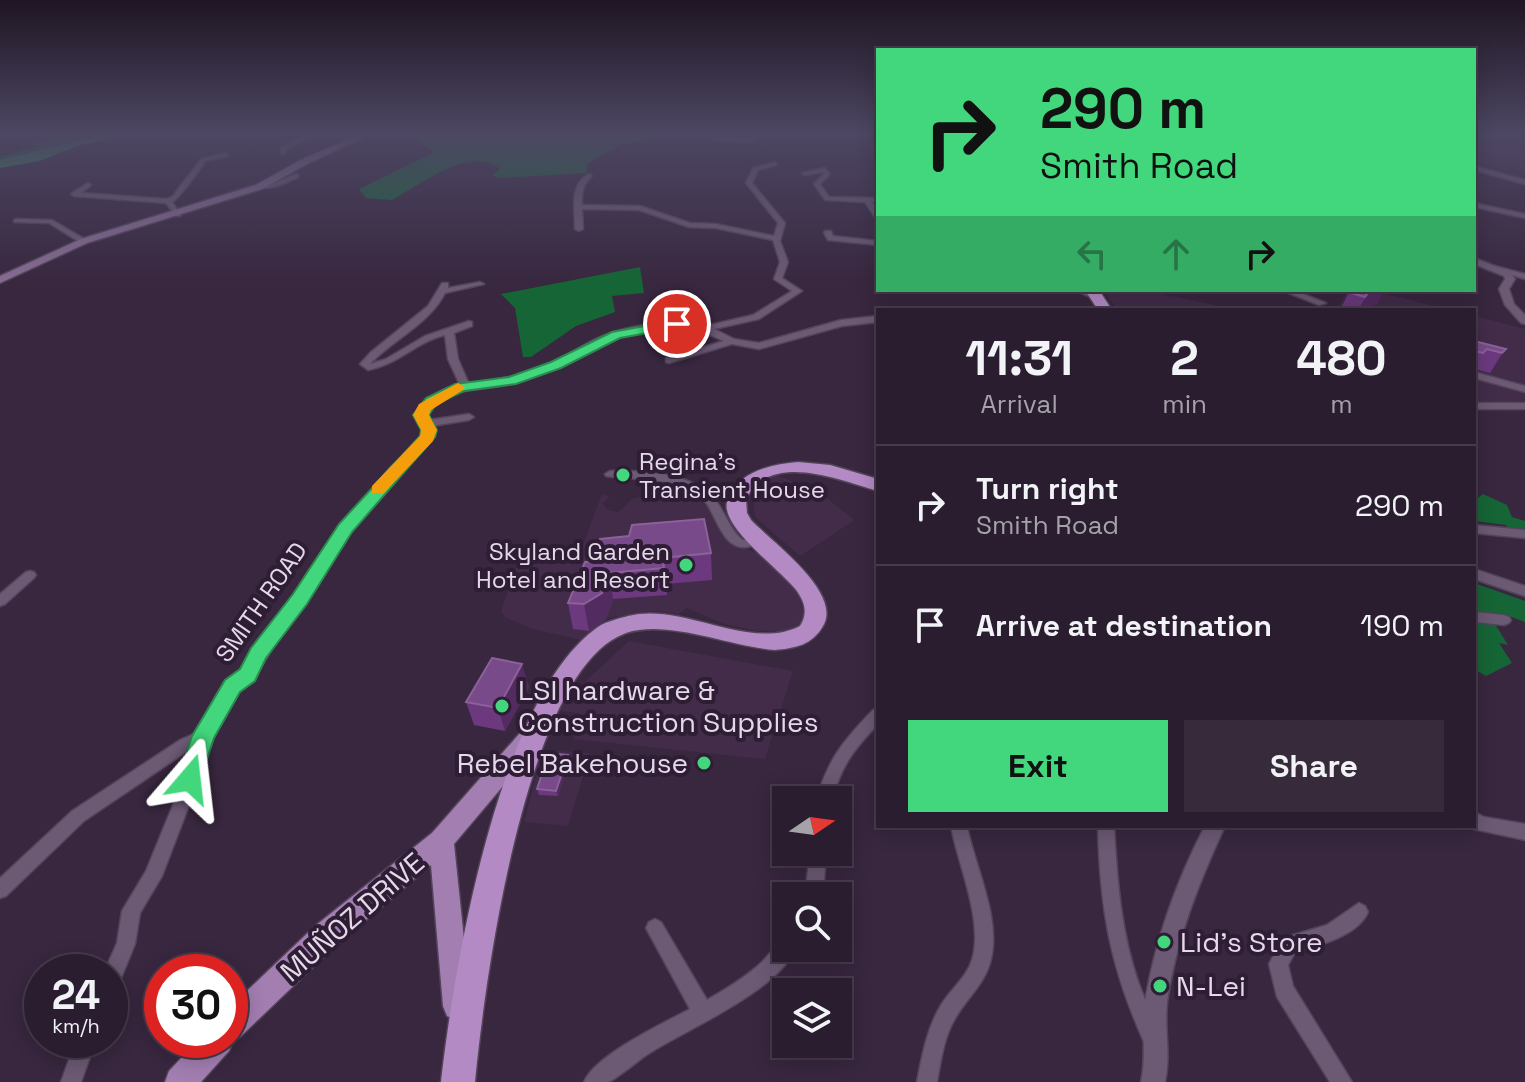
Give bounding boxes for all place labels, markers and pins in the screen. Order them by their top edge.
pin [643,290,711,358]
place label: Regina's Transient House [639,446,825,505]
marker: Regina's Transient House [614,466,632,484]
place label: Skyland Garden Hotel and Resort [476,536,670,595]
marker: Skyland Garden Hotel and Resort [677,556,695,574]
place label: LSI hardware & Construction Supplies [518,672,818,740]
marker: LSI hardware & Construction Supplies [493,697,511,715]
place label: Rebel Bakehouse [457,745,688,781]
marker: Rebel Bakehouse [695,754,713,772]
place label: Lid's Store [1180,924,1323,960]
marker: Lid's Store [1155,933,1173,951]
place label: N-Lei [1176,968,1246,1004]
marker: N-Lei [1151,977,1169,995]

